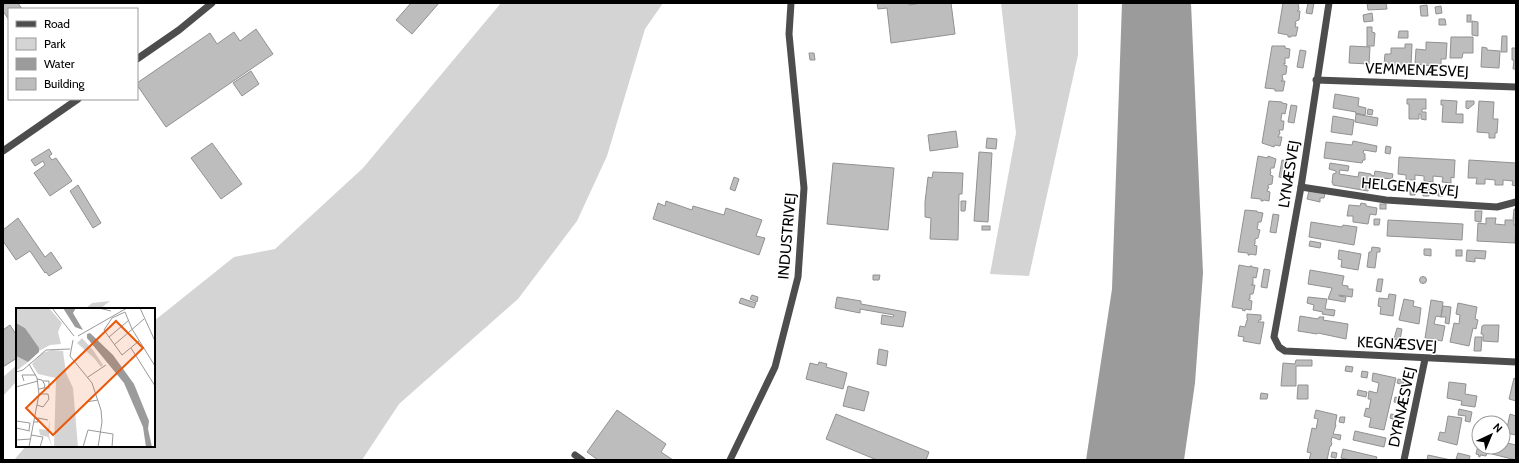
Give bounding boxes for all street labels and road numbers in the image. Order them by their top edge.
street label: VEMMENÆSVEJ [1365,59,1469,81]
street label: LYNÆSVEJ [1275,139,1303,209]
street label: HELGENÆSVEJ [1360,174,1460,200]
street label: INDUSTRIVEJ [774,192,800,280]
street label: KEGNÆSVEJ [1356,333,1438,355]
street label: DYRNÆSVEJ [1385,365,1419,449]

